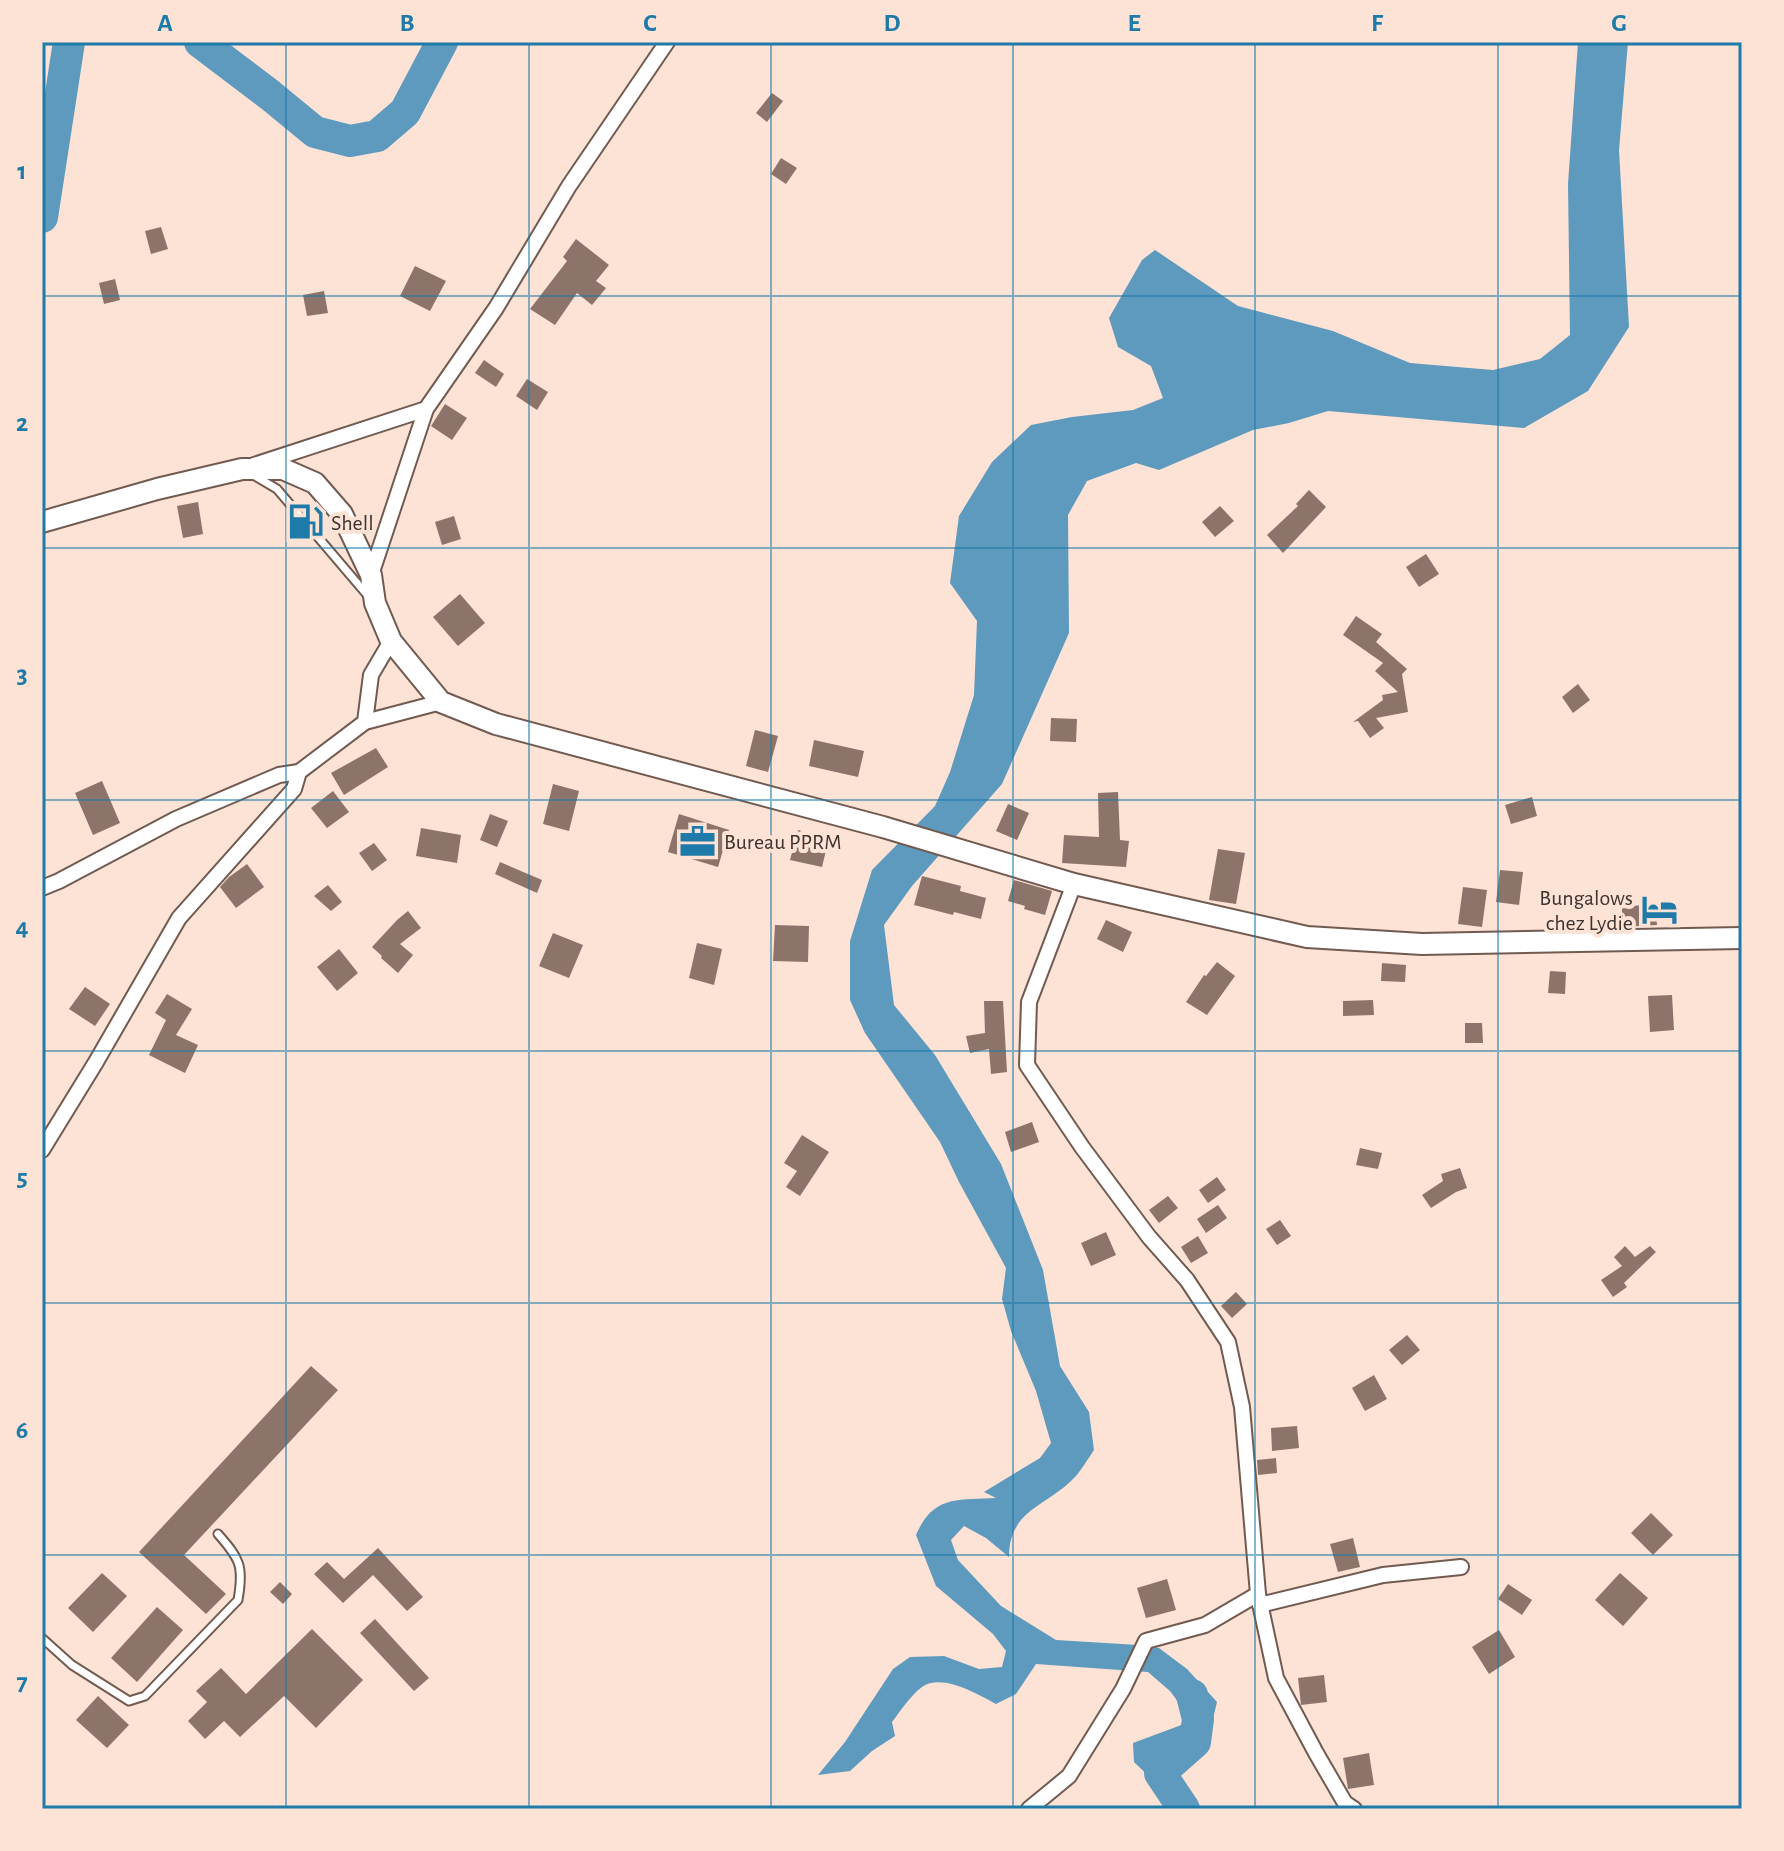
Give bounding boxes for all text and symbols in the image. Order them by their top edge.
text: A [157,10,173,36]
text: B [399,10,415,36]
text: C [643,10,657,36]
text: D [883,10,901,36]
text: E [1127,10,1141,36]
text: F [1371,10,1384,36]
text: G [1611,10,1627,36]
text: 1 [17,158,27,184]
text: 2 [16,410,28,436]
fuel station icon: Shell [286,503,324,541]
place label: Shell [331,512,374,534]
text: 3 [16,662,28,688]
office icon: Bureau PPRM [679,822,717,860]
place label: Bureau PPRM [724,831,842,853]
place label: Bungalows chez Lydie [1539,887,1633,934]
hotel icon: Bungalows chez Lydie [1640,891,1678,929]
text: 4 [15,914,29,940]
text: 5 [16,1165,28,1191]
text: 6 [16,1417,28,1443]
text: 7 [16,1669,28,1695]

